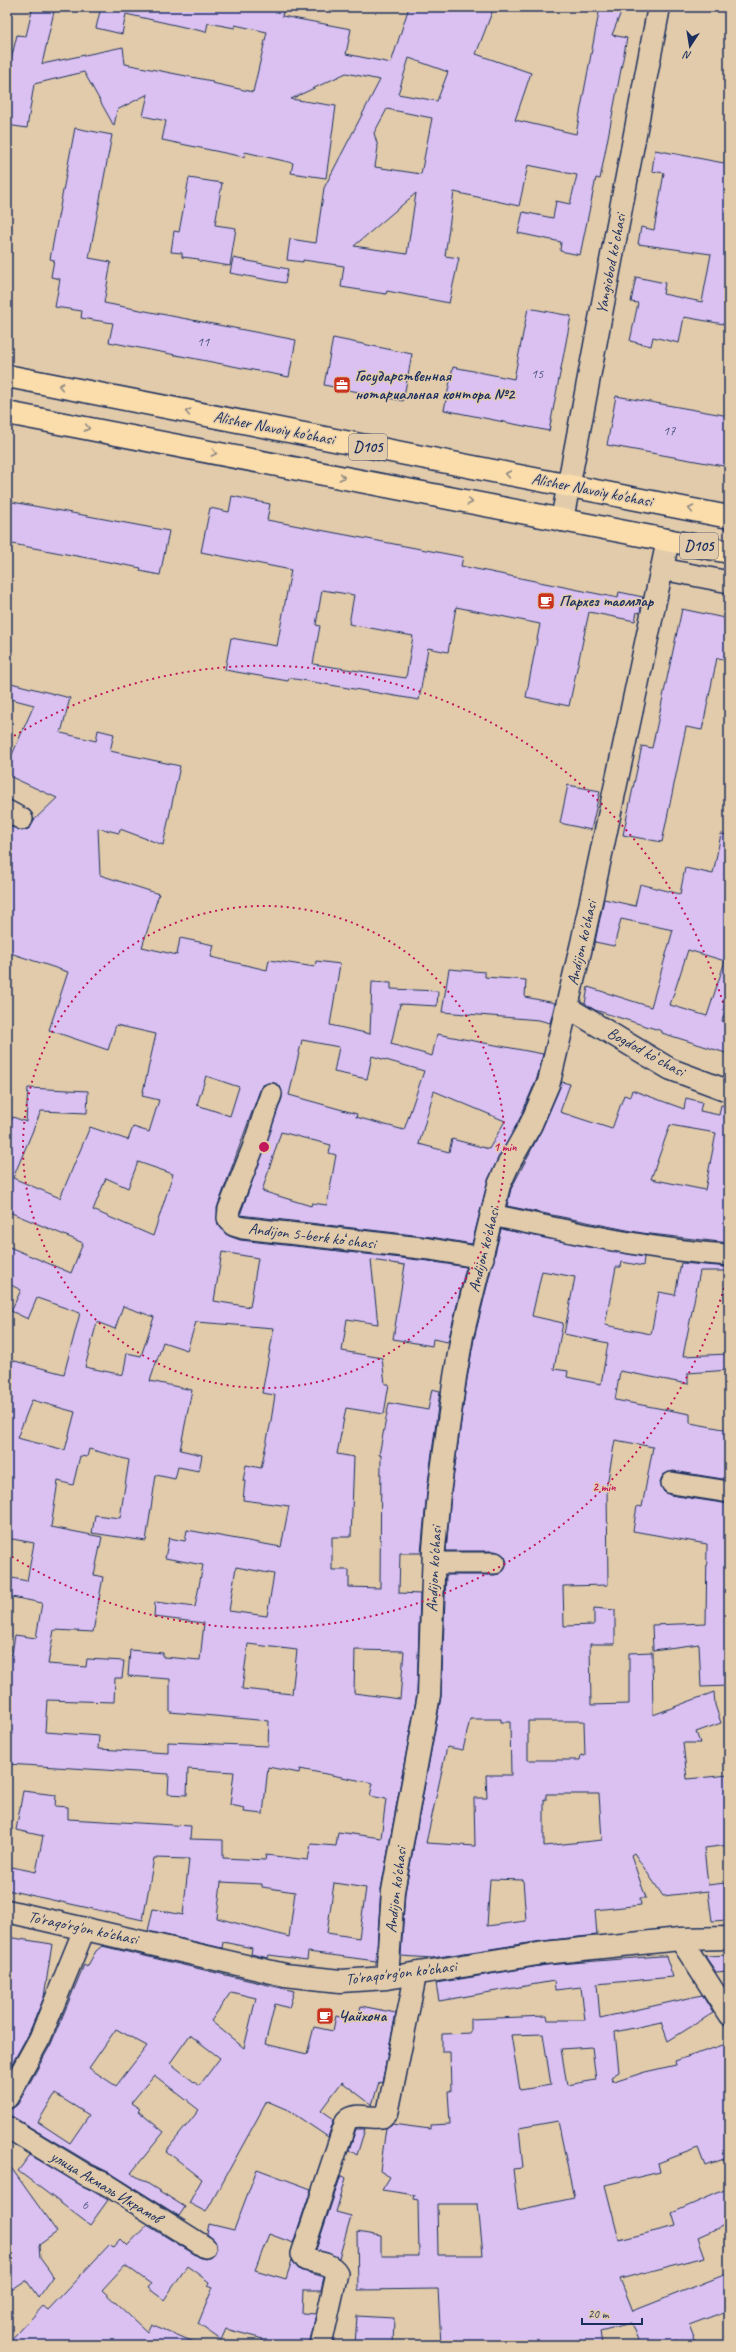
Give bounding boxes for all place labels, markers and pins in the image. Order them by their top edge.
place label: Государственная нотариальная контора №2 [355,366,516,404]
office icon: Государственная нотариальная контора №2 [332,375,352,395]
cafe icon: Пархез таомлар [536,591,556,611]
place label: Пархез таомлар [559,591,654,611]
centre of rings [257,1140,271,1154]
cafe icon: Чайхона [315,2006,335,2026]
place label: Чайхона [338,2006,387,2026]

